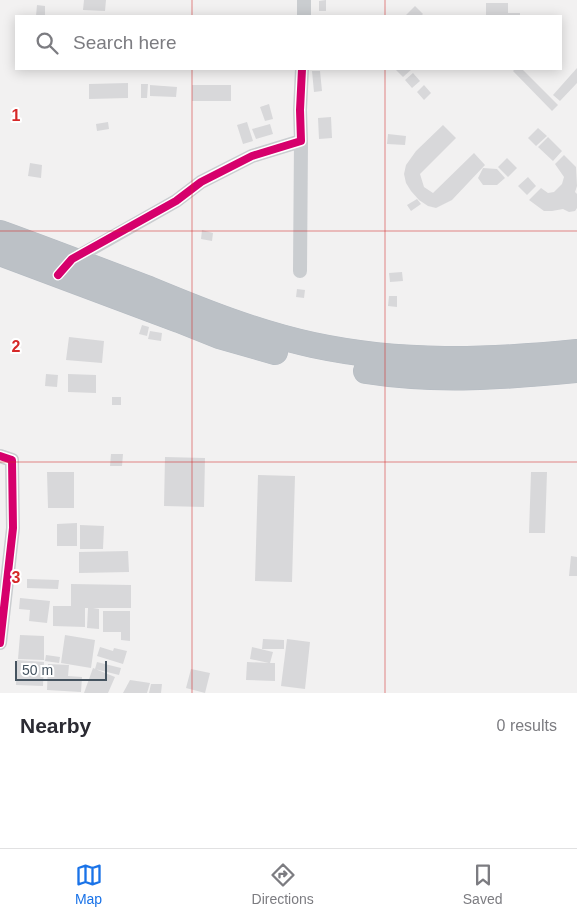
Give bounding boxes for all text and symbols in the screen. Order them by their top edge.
search box [15,15,562,70]
icon: search [33,29,61,57]
text: Search here [73,32,177,53]
text: 1 [12,107,21,124]
text: 2 [12,338,21,355]
text: 3 [12,569,21,586]
scale bar [15,658,108,681]
text: 50 m [22,662,53,678]
text: Nearby [20,714,91,737]
text: 0 results [497,717,557,734]
tab: Map [75,861,103,907]
tab: Directions [252,861,314,907]
tab: Saved [463,861,502,907]

